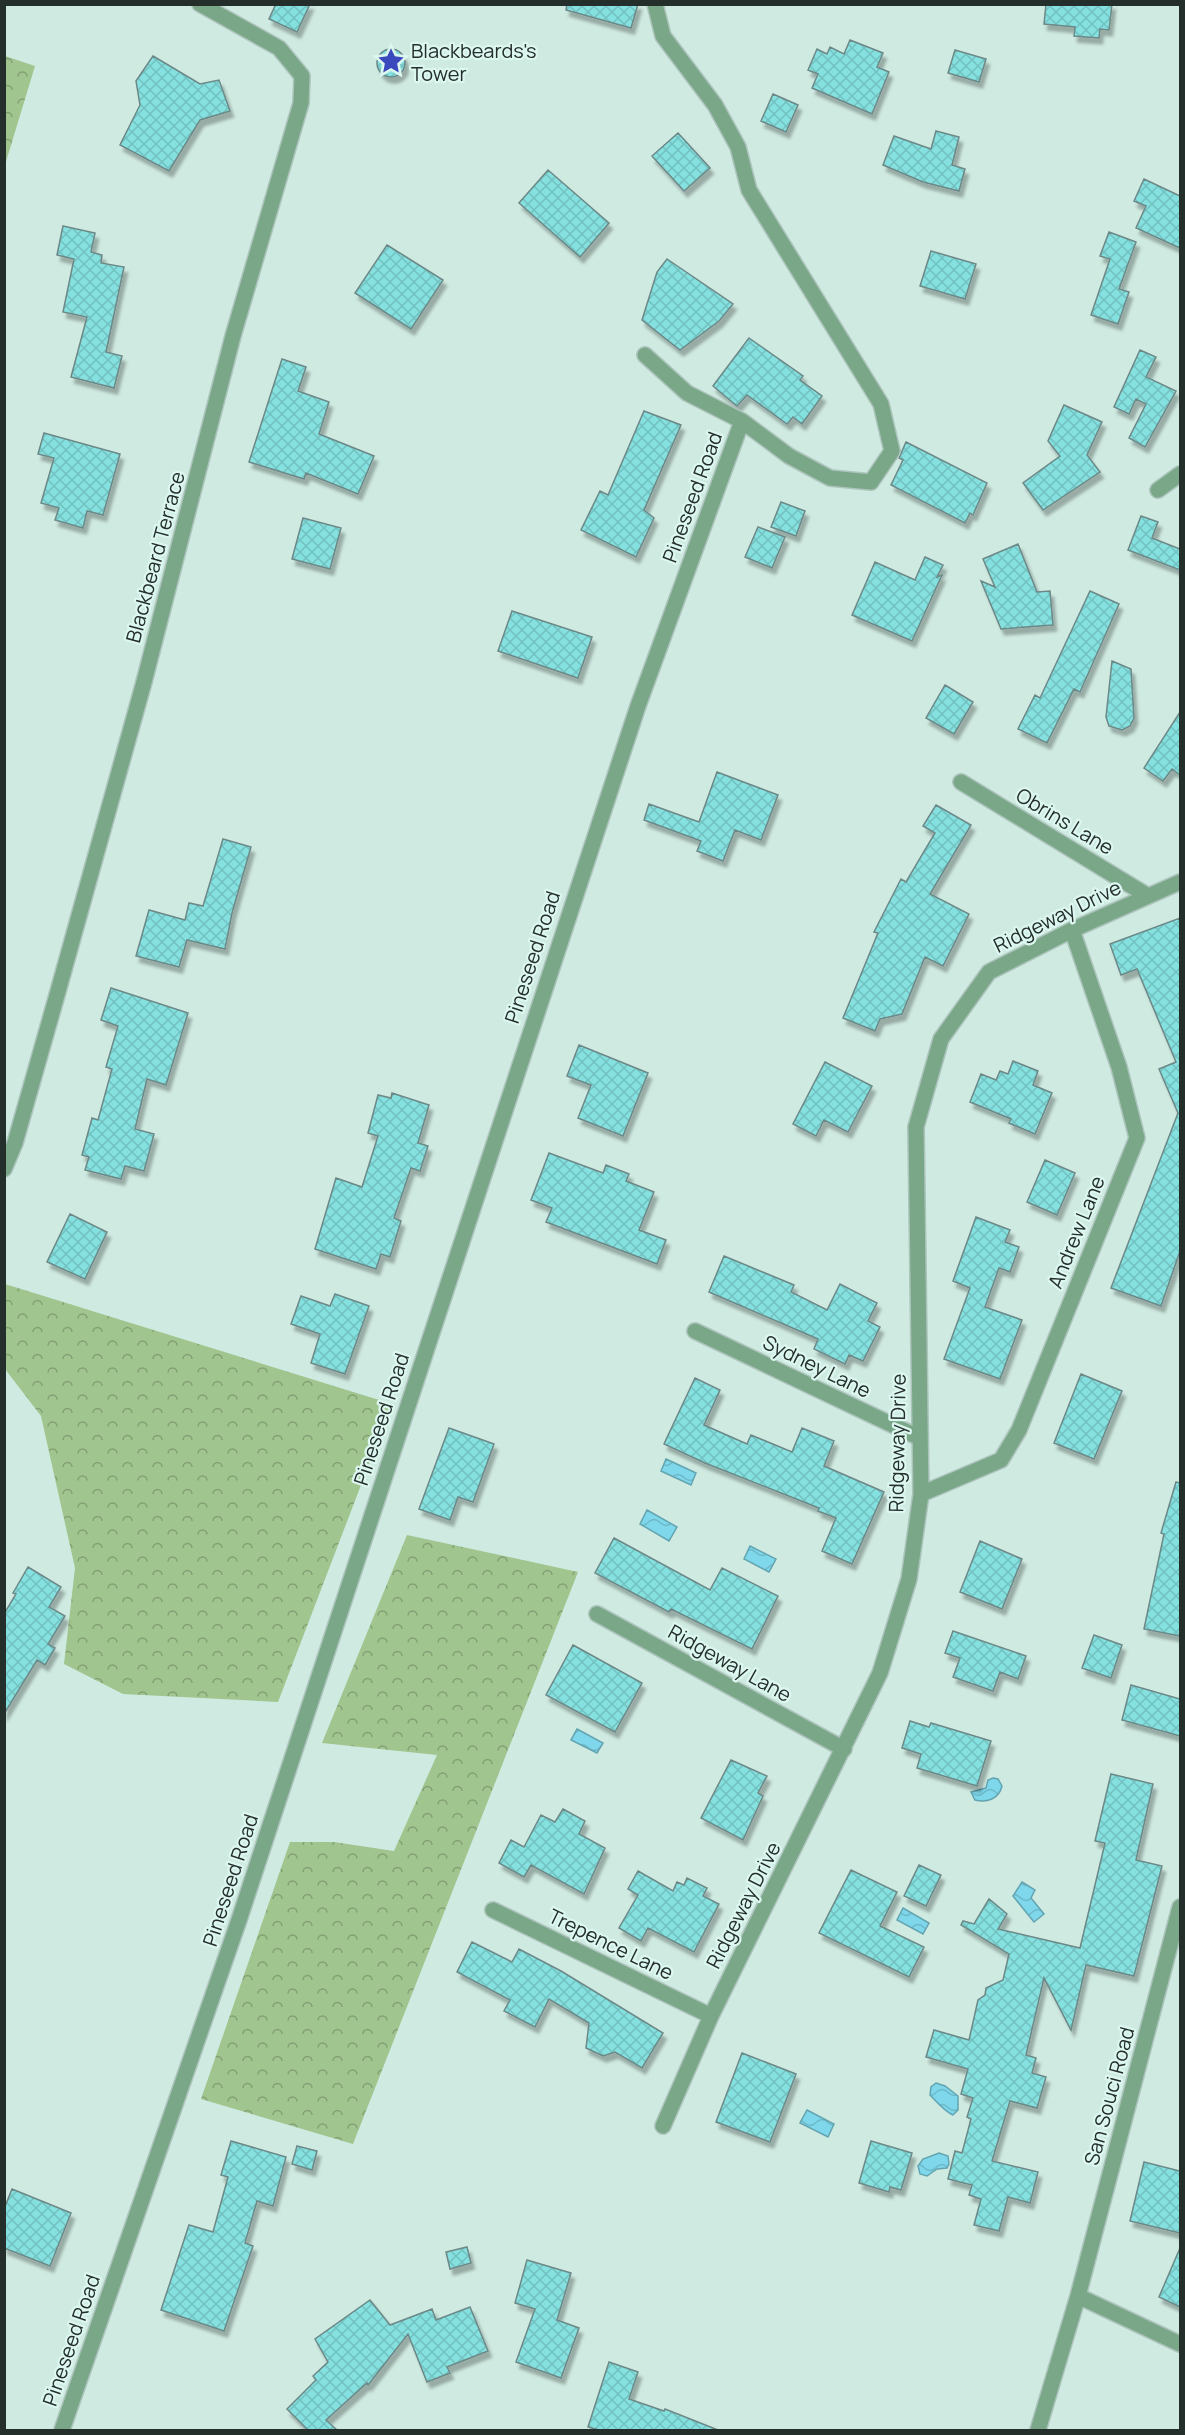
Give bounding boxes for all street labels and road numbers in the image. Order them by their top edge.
street label: Pineseed Road [656,428,728,566]
street label: Blackbeard Terrace [119,469,191,645]
street label: Obrins Lane [1011,781,1119,861]
street label: Ridgeway Drive [989,873,1125,959]
street label: Pineseed Road [498,887,566,1027]
street label: Andrew Lane [1041,1172,1111,1292]
street label: Sydney Lane [759,1328,875,1404]
street label: Pineseed Road [347,1349,415,1489]
street label: Ridgeway Drive [882,1373,912,1513]
street label: Ridgeway Lane [664,1618,796,1708]
street label: Pineseed Road [196,1810,264,1950]
street label: Ridgeway Drive [699,1837,787,1973]
street label: Trepence Lane [544,1902,678,1986]
street label: San Souci Road [1078,2024,1140,2168]
street label: Pineseed Road [36,2271,106,2409]

